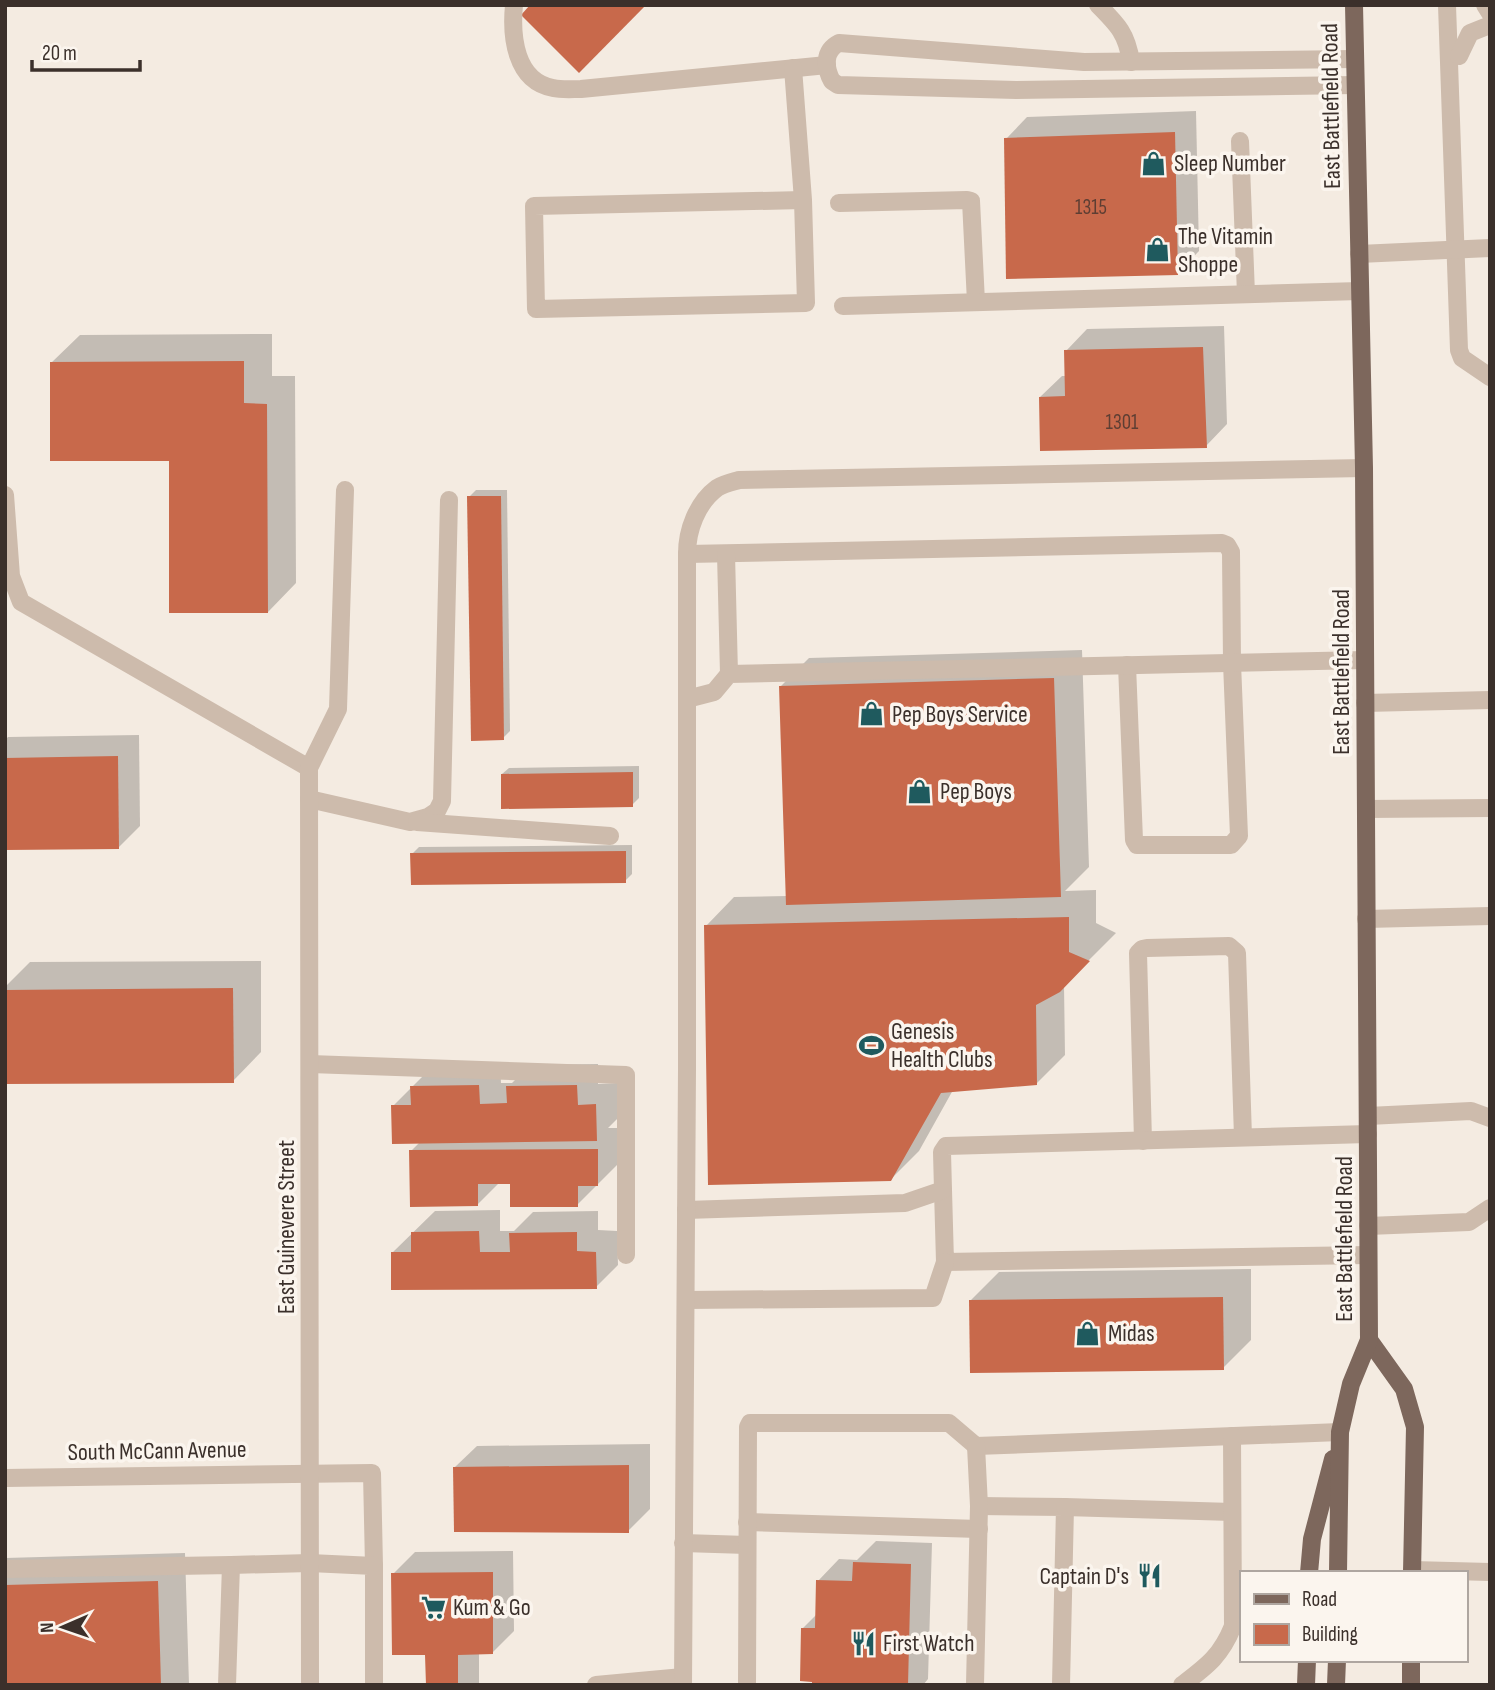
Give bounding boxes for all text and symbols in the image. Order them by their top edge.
street label: East Battlefield Road [1315,23,1347,189]
scale bar [32,28,140,72]
text: 20 m [42,41,77,66]
shop icon: Sleep Number [1140,149,1168,177]
place label: Sleep Number [1174,149,1286,178]
house number: 1315 [1075,195,1107,220]
place label: The Vitamin Shoppe [1178,222,1273,279]
shop icon: The Vitamin Shoppe [1144,236,1172,264]
house number: 1301 [1106,410,1139,435]
street label: East Battlefield Road [1327,589,1356,755]
shop icon: Pep Boys Service [858,700,886,728]
place label: Pep Boys Service [892,700,1028,729]
shop icon: Pep Boys [906,777,934,805]
place label: Pep Boys [940,777,1012,806]
place label: Genesis Health Clubs [891,1017,993,1074]
sports icon: Genesis Health Clubs [857,1031,885,1059]
street label: East Guinevere Street [272,1140,301,1314]
street label: East Battlefield Road [1330,1156,1359,1322]
shop icon: Midas [1074,1319,1102,1347]
place label: Midas [1108,1319,1155,1348]
street label: South McCann Avenue [67,1435,247,1467]
place label: Captain D's [1039,1562,1129,1591]
restaurant icon: Captain D's [1135,1562,1163,1590]
legend [1240,1571,1467,1662]
text: Road [1302,1587,1337,1612]
north arrow [28,1592,98,1662]
supermarket icon: Kum & Go [419,1593,447,1621]
place label: Kum & Go [453,1593,531,1622]
text: N [36,1622,59,1633]
text: Building [1302,1622,1358,1647]
restaurant icon: First Watch [849,1629,877,1657]
place label: First Watch [883,1629,974,1658]

